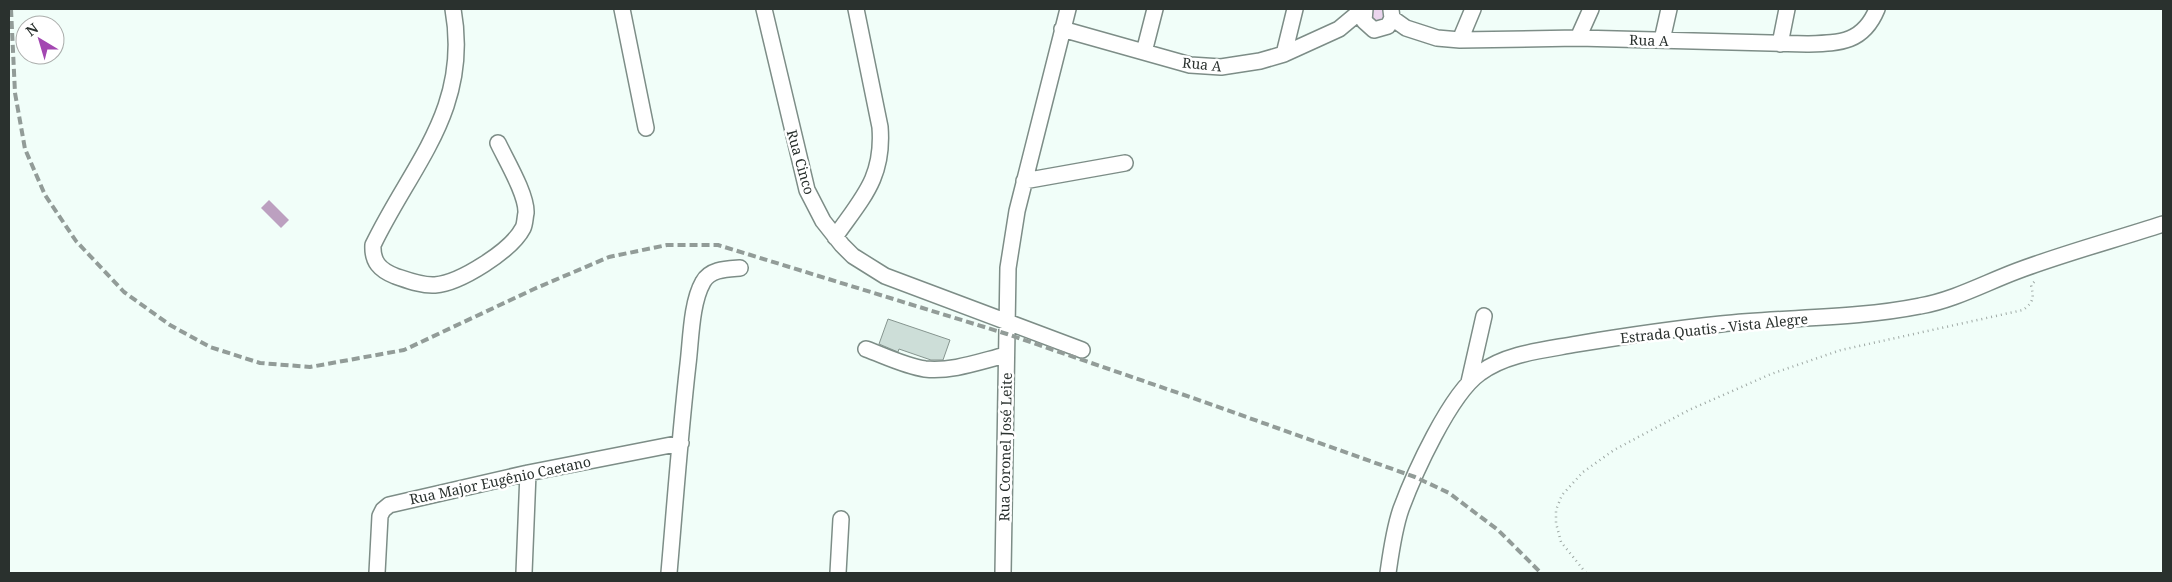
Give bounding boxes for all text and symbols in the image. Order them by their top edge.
north arrow [15,15,65,65]
text: N [21,18,42,40]
street label: Rua A [1629,30,1669,50]
street label: Rua A [1181,52,1223,76]
street label: Rua Cinco [783,127,819,197]
street label: Estrada Quatis - Vista Alegre [1619,309,1809,347]
street label: Rua Coronel José Leite [994,372,1016,522]
street label: Rua Major Eugênio Caetano [408,451,592,509]

